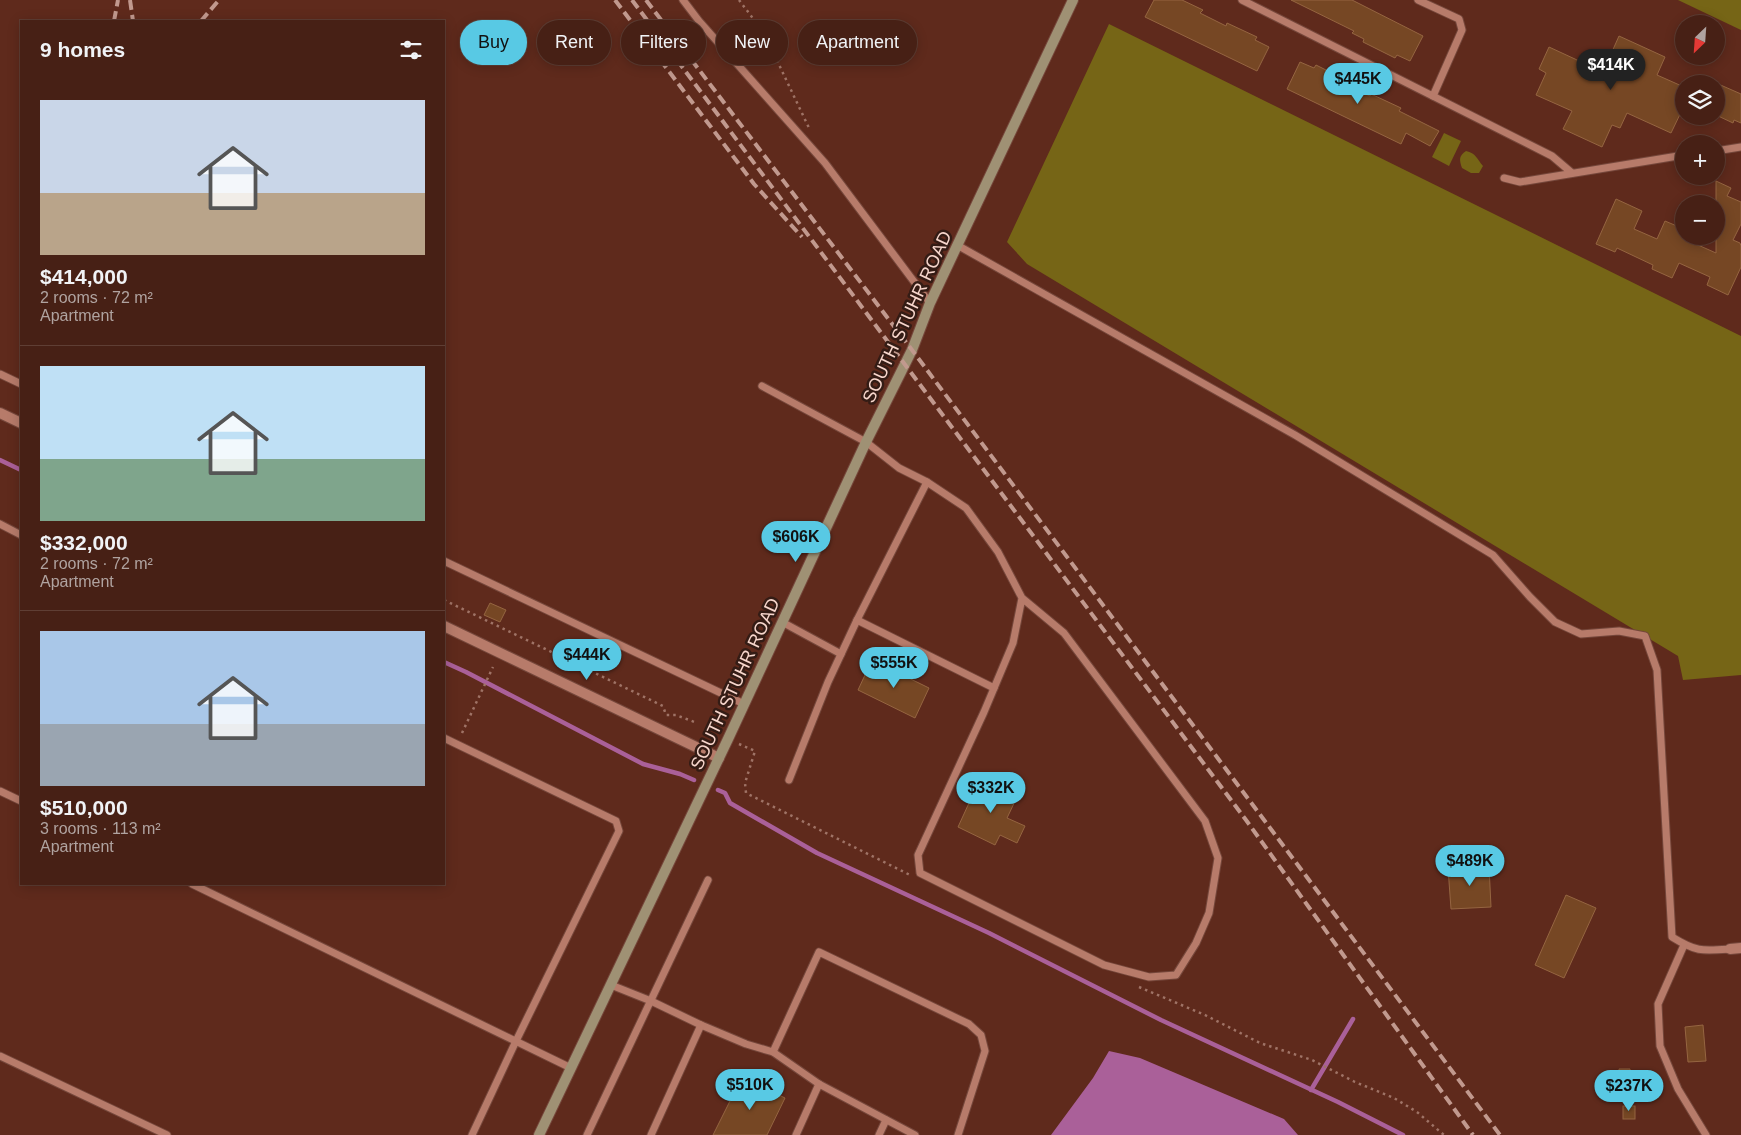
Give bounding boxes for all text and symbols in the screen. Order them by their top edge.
north arrow [1675,15,1725,65]
map controls [1675,15,1725,245]
chip: Buy [460,20,527,65]
chip: Rent [537,20,611,65]
chip: Filters [621,20,706,65]
chip: New [716,20,788,65]
chip: Apartment [798,20,917,65]
icon: filters [397,36,425,64]
text: 9 homes [40,38,125,61]
pin: $414K [1576,48,1646,91]
text: $414K [1587,56,1635,73]
pin: $445K [1323,62,1393,105]
text: $445K [1334,70,1382,87]
button: layers [1675,75,1725,125]
icon: home [188,133,278,223]
button: + [1675,135,1725,185]
button: − [1675,195,1725,245]
street label: SOUTH STUHR ROAD [858,228,956,406]
text: $414,000 [40,265,128,288]
text: 2 rooms · 72 m² [40,289,153,306]
text: Apartment [40,307,114,324]
icon: home [188,398,278,488]
pin: $606K [761,520,831,563]
text: $606K [772,528,820,545]
text: $332,000 [40,531,128,554]
text: 2 rooms · 72 m² [40,555,153,572]
text: Apartment [40,573,114,590]
street label: SOUTH STUHR ROAD [686,595,784,773]
pin: $444K [552,638,622,681]
text: $444K [563,646,611,663]
pin: $555K [859,646,929,689]
text: $555K [870,654,918,671]
icon: home [188,663,278,753]
pin: $332K [956,772,1026,814]
text: $332K [967,779,1015,796]
text: $510,000 [40,796,128,819]
text: 3 rooms · 113 m² [40,820,161,837]
text: Apartment [40,838,114,855]
pin: $489K [1435,844,1505,887]
text: $489K [1446,852,1494,869]
pin: $510K [715,1068,785,1111]
pin: $237K [1594,1070,1664,1112]
text: $510K [726,1076,774,1093]
text: $237K [1605,1077,1653,1094]

